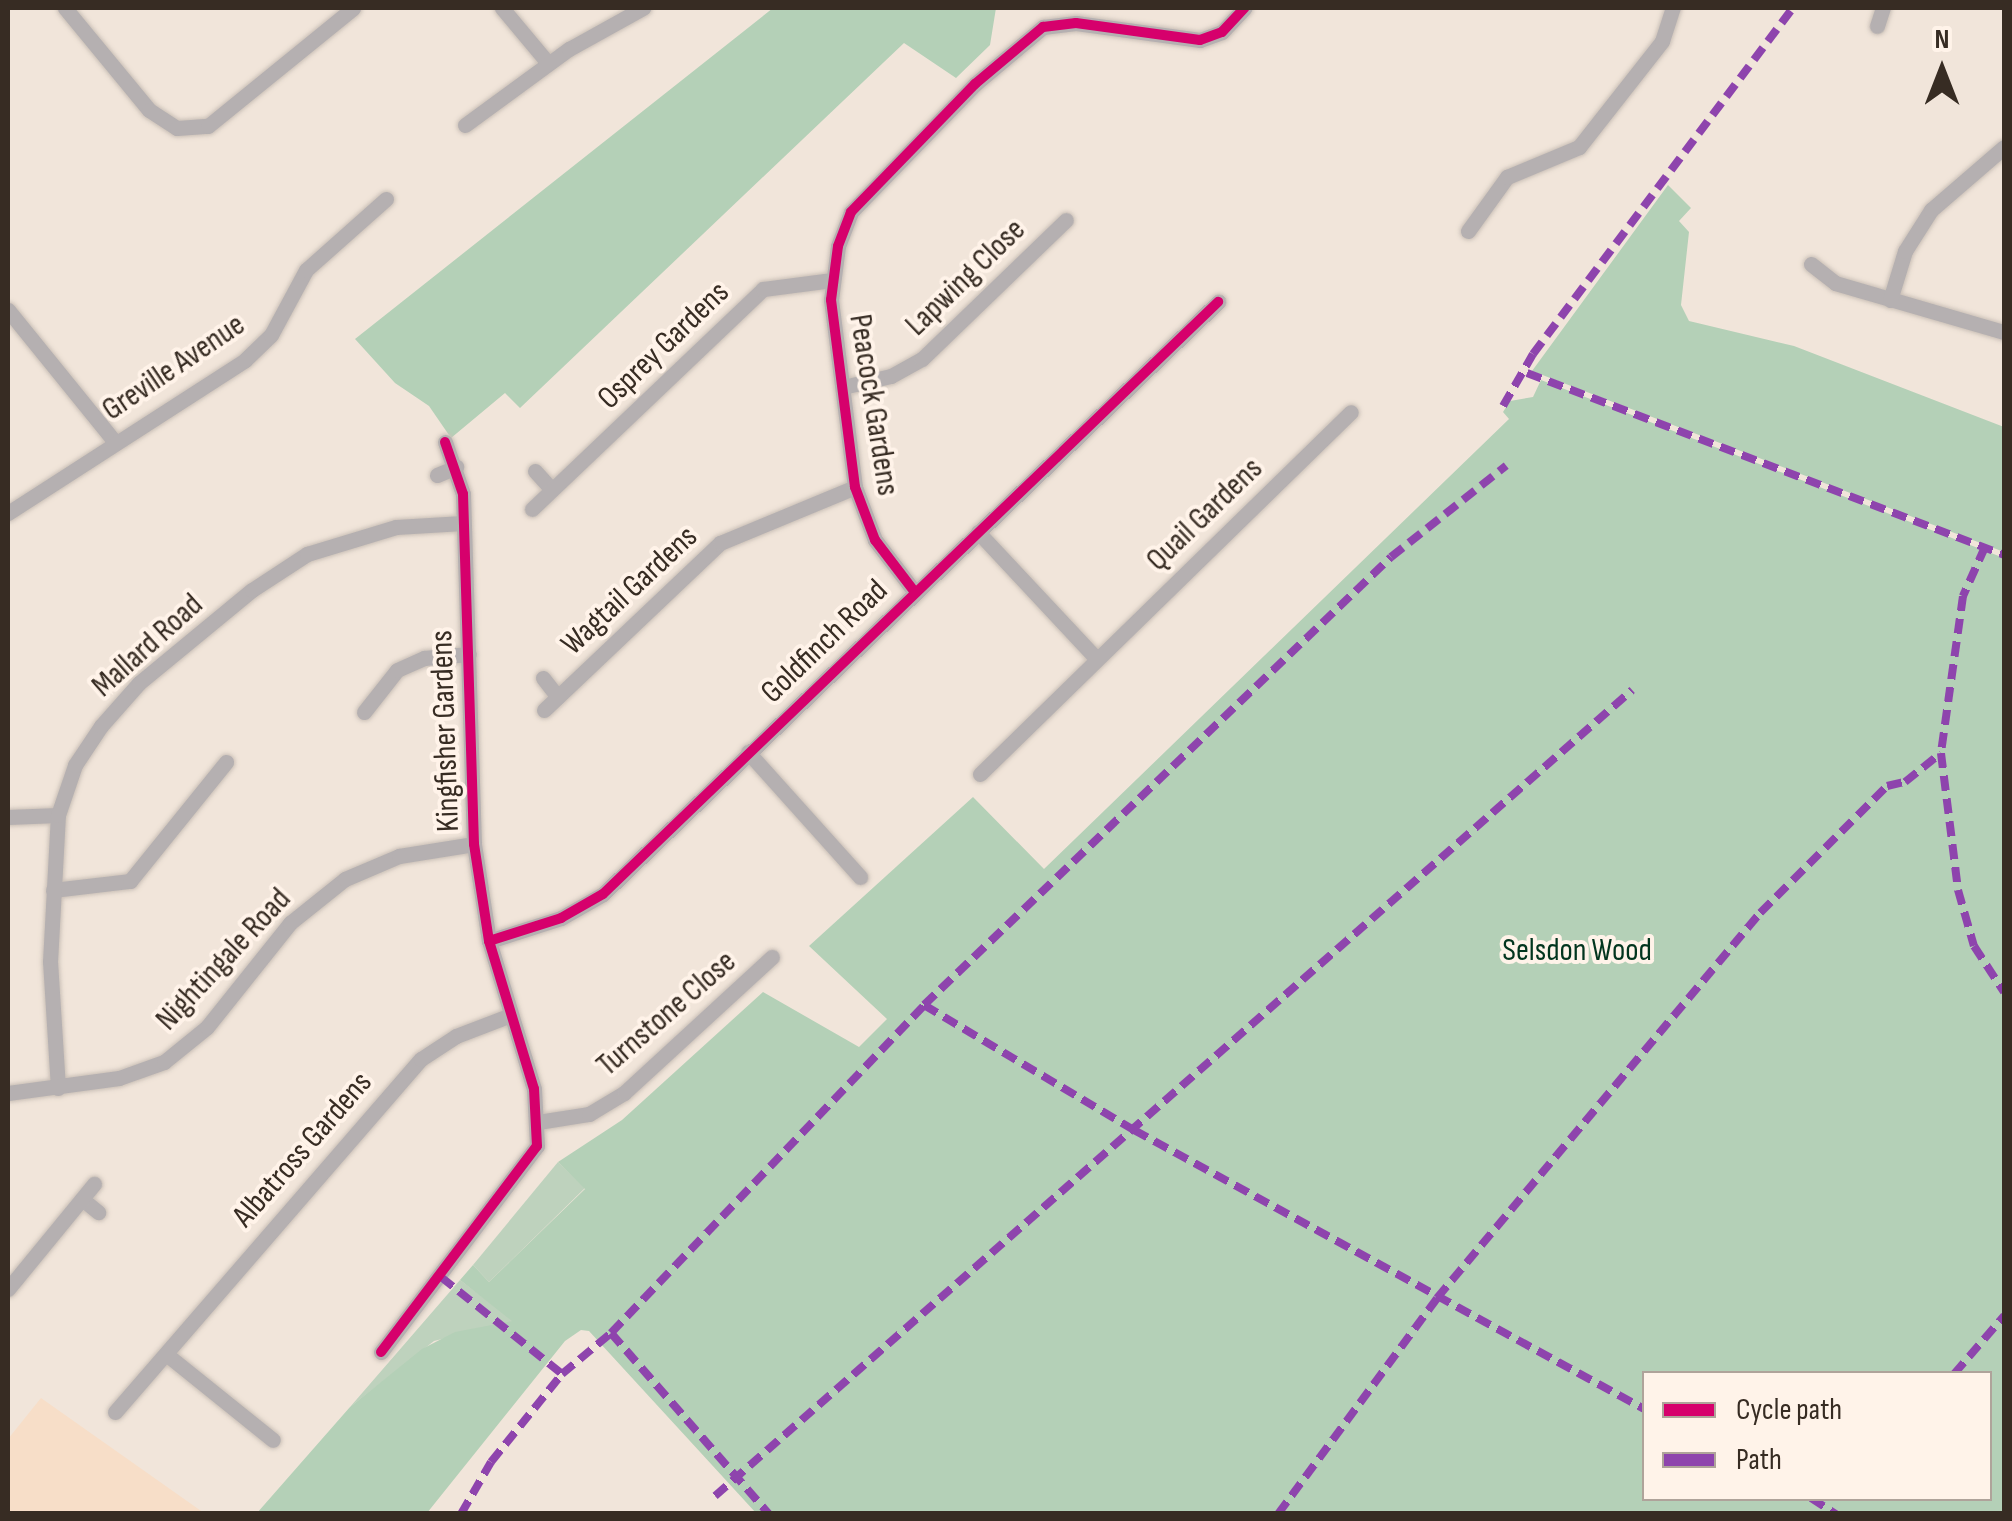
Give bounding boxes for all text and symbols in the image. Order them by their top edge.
north arrow [1892,20,1992,120]
text: N [1935,23,1949,56]
street label: Lapwing Close [898,211,1034,345]
street label: Osprey Gardens [590,274,738,418]
street label: Greville Avenue [95,306,253,430]
street label: Peacock Gardens [840,312,906,498]
street label: Quail Gardens [1139,450,1271,580]
street label: Wagtail Gardens [554,518,706,664]
street label: Goldfinch Road [754,572,896,712]
street label: Mallard Road [85,586,211,706]
street label: Kingfisher Gardens [423,630,469,832]
street label: Nightingale Road [148,881,300,1039]
park label: Selsdon Wood [1502,932,1652,970]
street label: Turnstone Close [590,943,744,1085]
street label: Albatross Gardens [225,1064,381,1236]
legend [1642,1371,1992,1501]
text: Cycle path [1736,1392,1842,1428]
text: Path [1736,1442,1782,1478]

